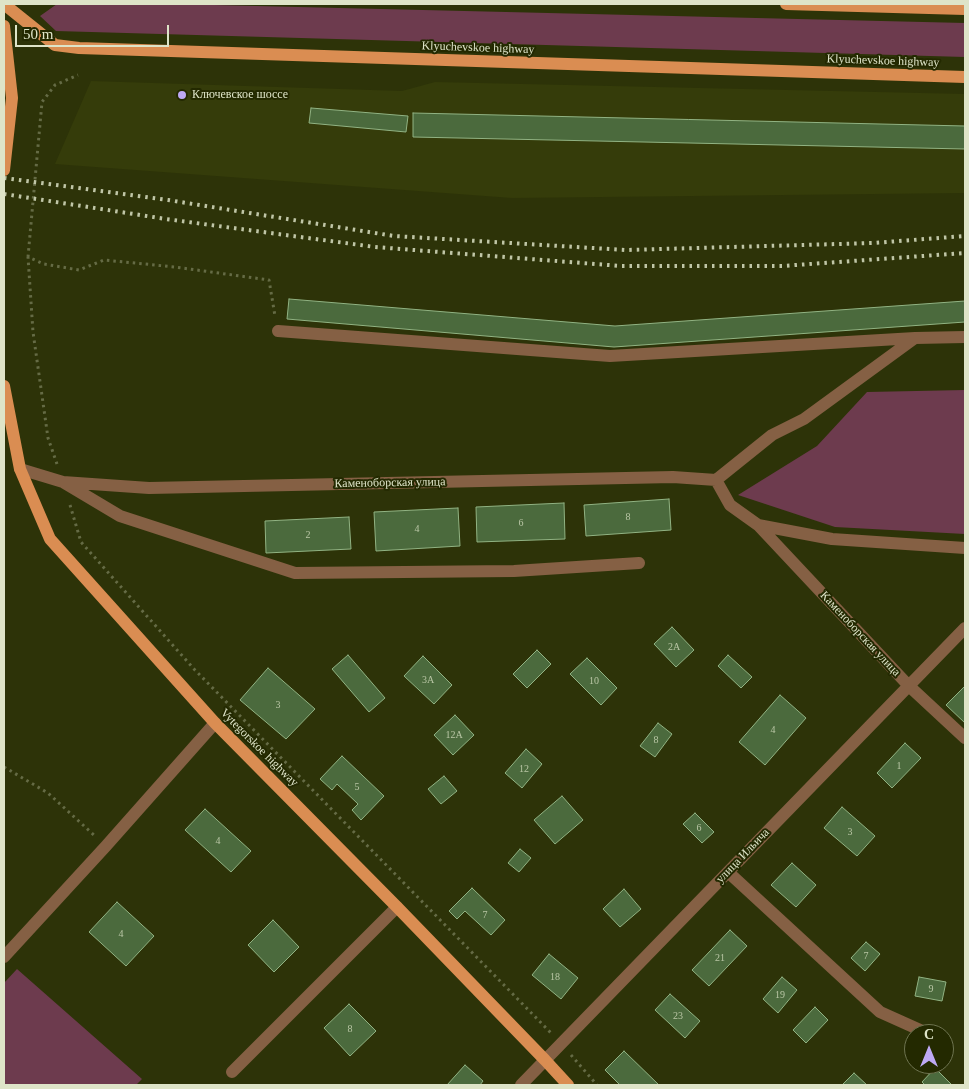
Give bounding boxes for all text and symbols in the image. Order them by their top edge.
scale bar [18,15,171,47]
text: 50 m [23,26,53,42]
street label: Klyuchevskoe highway [421,39,535,57]
street label: Klyuchevskoe highway [826,52,940,70]
place label: Ключевское шоссе [192,88,288,102]
marker: Ключевское шоссе [176,89,188,101]
street label: Каменоборская улица [334,475,446,491]
house number: 8 [626,511,630,523]
house number: 6 [518,517,524,529]
house number: 4 [414,523,420,535]
house number: 2 [306,529,310,541]
street label: Каменоборская улица [817,588,903,680]
house number: 2А [668,641,680,653]
house number: 3А [422,674,434,686]
house number: 10 [589,675,599,687]
house number: 3 [276,699,280,711]
street label: Vytegorskoe highway [217,706,301,790]
house number: 4 [770,724,776,736]
house number: 12А [445,729,463,741]
house number: 8 [654,734,658,746]
house number: 1 [896,760,902,772]
house number: 12 [519,763,529,775]
house number: 5 [354,781,360,793]
house number: 6 [696,822,702,834]
street label: улица Ильича [713,826,773,886]
house number: 3 [848,826,852,838]
house number: 4 [216,835,220,847]
house number: 7 [482,909,488,921]
house number: 4 [118,928,124,940]
house number: 7 [864,950,868,962]
house number: 21 [715,952,725,964]
house number: 18 [550,971,560,983]
house number: 9 [928,983,934,995]
house number: 19 [775,989,785,1001]
house number: 23 [673,1010,683,1022]
house number: 8 [348,1023,352,1035]
north arrow [904,1024,954,1074]
text: С [924,1027,934,1042]

